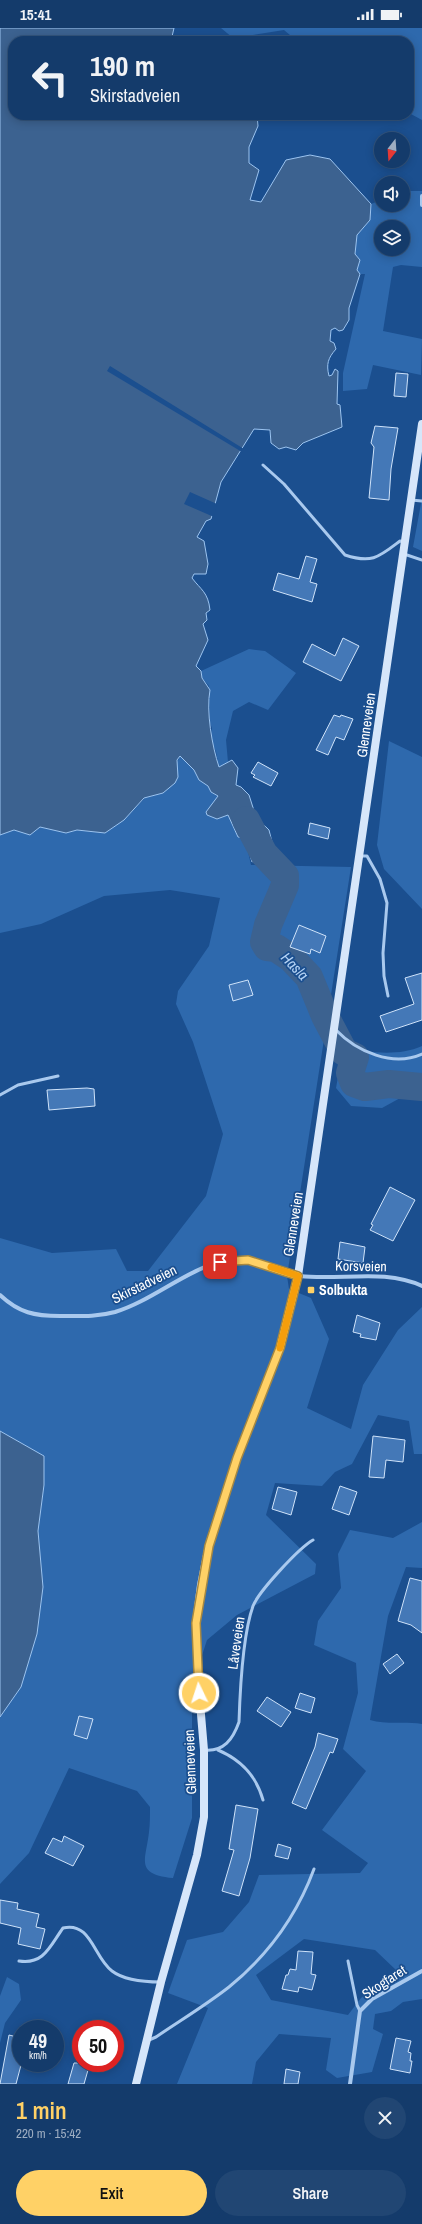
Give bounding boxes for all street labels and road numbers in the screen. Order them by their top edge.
street label: Glenneveien [353,692,379,758]
street label: Glenneveien [279,1190,307,1258]
street label: Korsveien [335,1257,387,1275]
street label: Skirstadveien [109,1261,179,1307]
street label: Låveveien [223,1616,249,1670]
street label: Glenneveien [180,1729,200,1795]
street label: Skogfaret [358,1961,410,2003]

